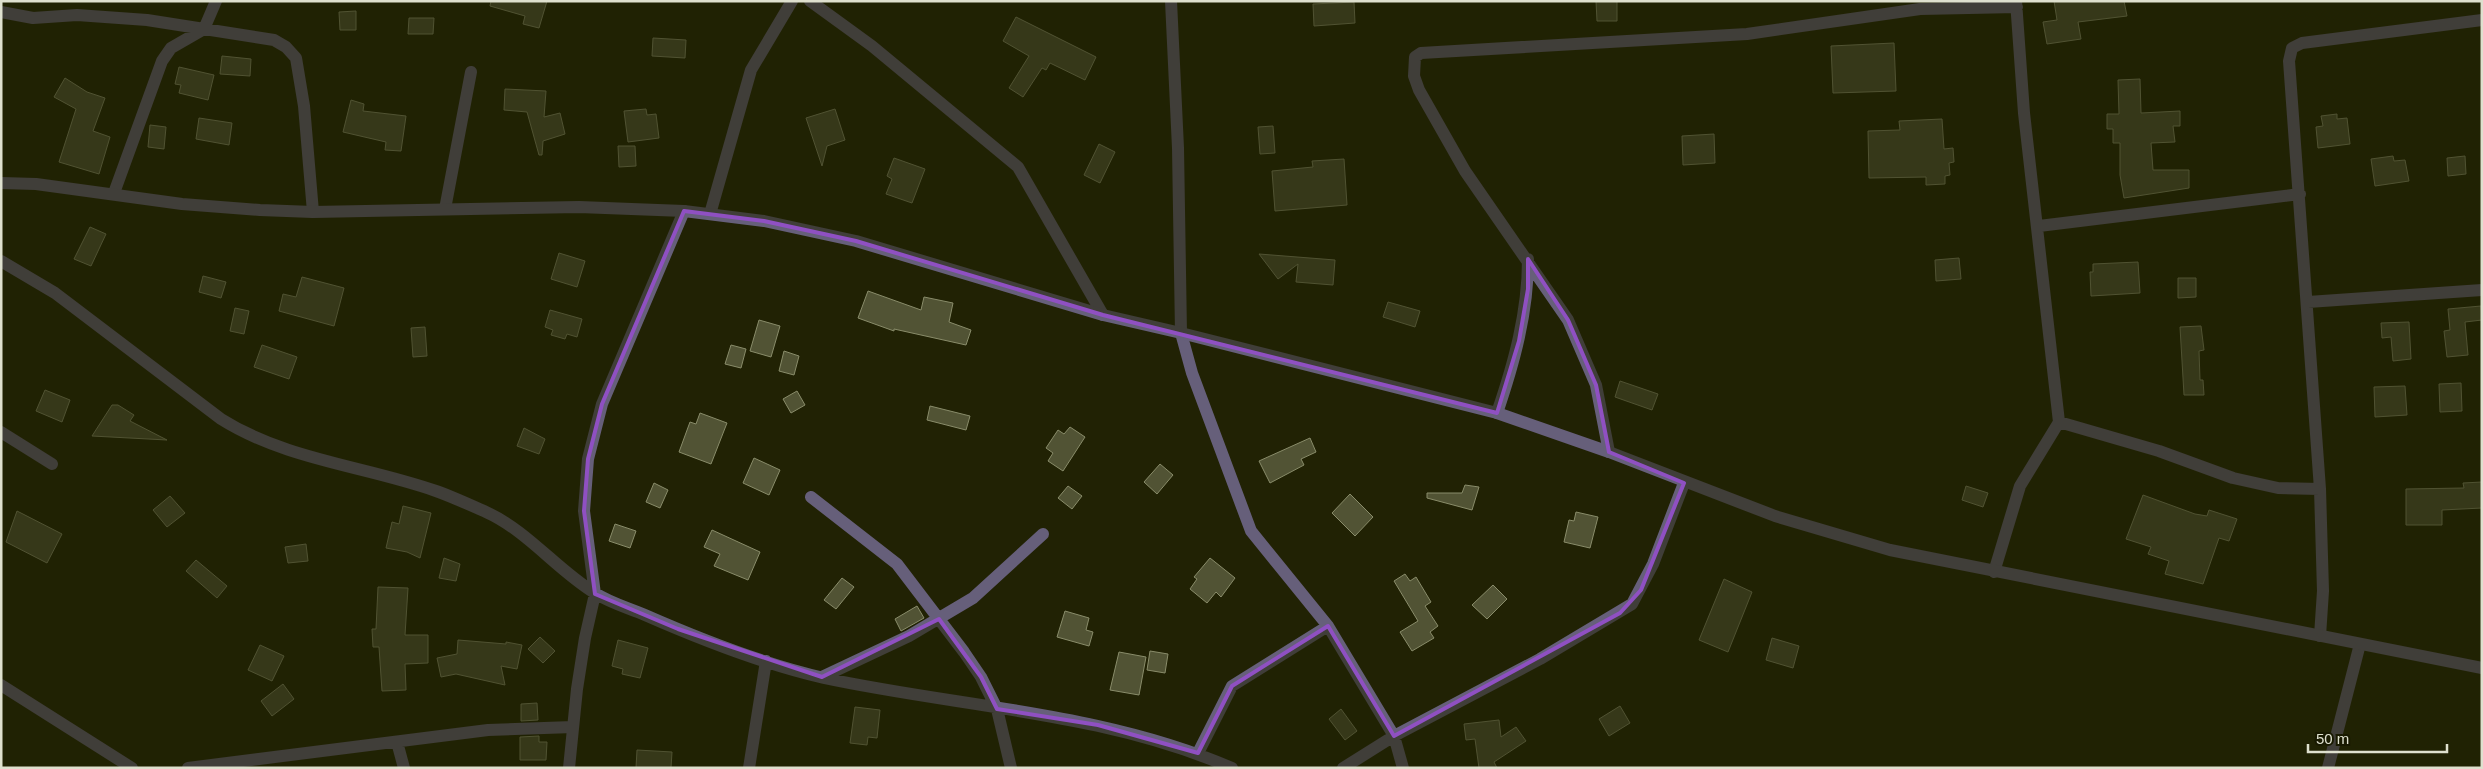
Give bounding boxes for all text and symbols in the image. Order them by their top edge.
scale bar [2308,722,2447,754]
text: 50 m [2316,730,2349,747]

